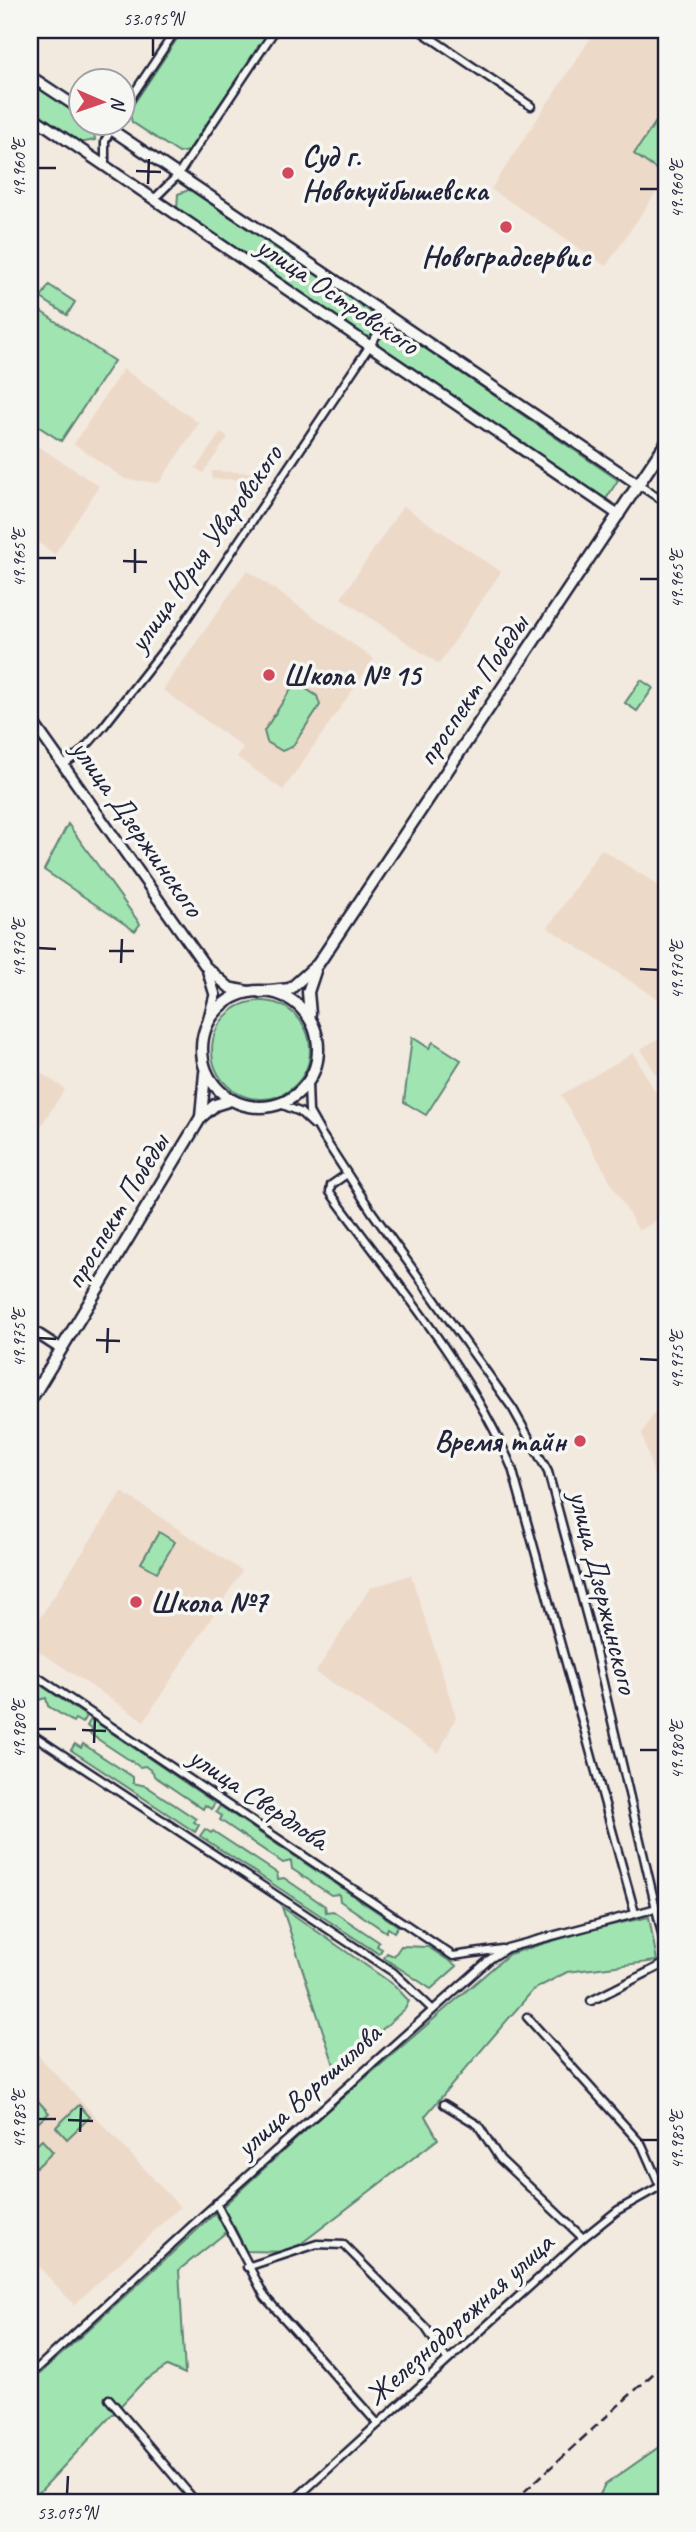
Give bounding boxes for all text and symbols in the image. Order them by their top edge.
text: 53.095°N [123,8,186,30]
north arrow [66,66,136,136]
text: N [106,96,130,112]
text: 49.960°E [8,136,30,197]
place label: Суд г. Новокуйбышевска [302,137,490,209]
text: 49.960°E [666,157,688,218]
marker: Суд г. Новокуйбышевска [280,165,296,181]
marker: Новоградсервис [498,219,514,235]
street label: улица Островского [248,226,428,364]
place label: Новоградсервис [422,237,592,275]
street label: улица Юрия Уваровского [118,436,292,661]
text: 49.965°E [8,526,30,587]
text: 49.965°E [666,547,688,608]
street label: проспект Победы [407,605,538,773]
place label: Школа № 15 [283,656,423,694]
marker: Школа № 15 [261,667,277,683]
street label: улица Дзержинского [62,730,214,925]
text: 49.970°E [8,916,30,977]
text: 49.970°E [666,938,688,999]
street label: проспект Победы [55,1125,178,1296]
text: 49.975°E [8,1306,30,1367]
text: 49.975°E [666,1328,688,1389]
place label: Время тайн [434,1422,568,1460]
marker: Время тайн [572,1433,588,1449]
street label: улица Дзержинского [560,1485,648,1699]
place label: Школа №7 [150,1583,271,1621]
marker: Школа №7 [128,1594,144,1610]
text: 49.980°E [8,1697,30,1758]
text: 49.980°E [666,1718,688,1779]
street label: улица Свердлова [180,1736,338,1860]
street label: улица Ворошилова [226,2013,390,2167]
text: 49.985°E [8,2087,30,2148]
text: 49.985°E [666,2108,688,2169]
street label: Железнодорожная улица [357,2223,563,2414]
text: 53.095°N [37,2502,100,2524]

